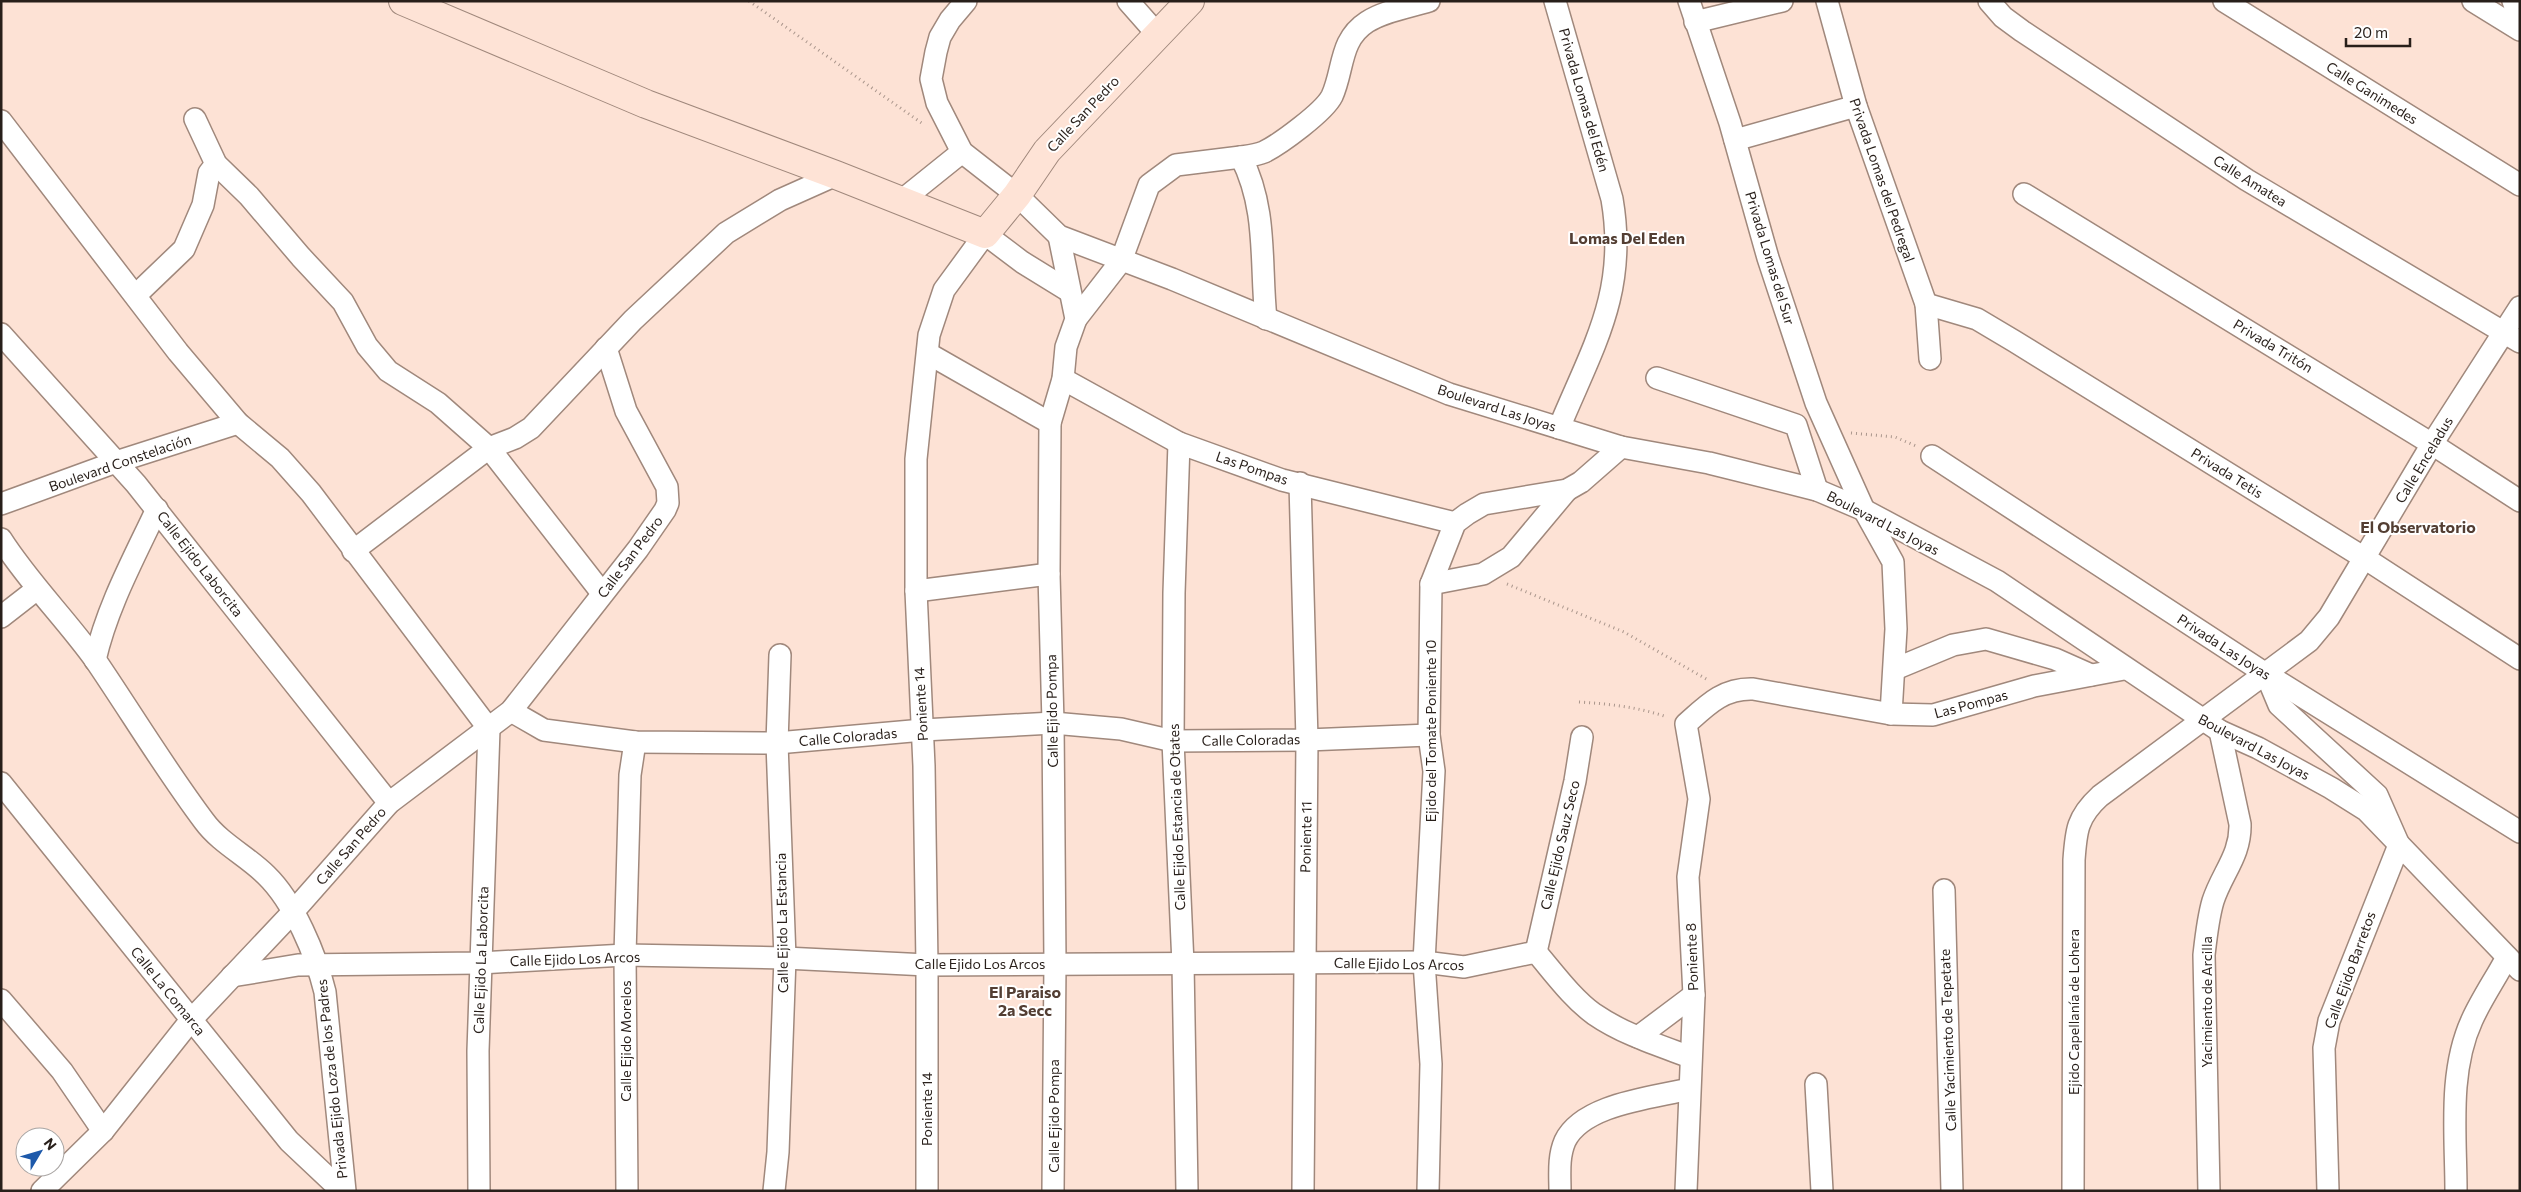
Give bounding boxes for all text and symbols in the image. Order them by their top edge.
scale bar [2346,15,2410,47]
text: 20 m [2354,23,2388,41]
street label: Privada Lomas del Edén [1556,26,1613,174]
street label: Calle Ganimedes [2323,58,2421,128]
street label: Calle San Pedro [1043,72,1122,155]
street label: Privada Lomas del Pedregal [1846,96,1919,264]
street label: Calle Amatea [2210,151,2290,210]
street label: Privada Lomas del Sur [1742,189,1799,327]
district label: Lomas Del Eden [1569,228,1685,247]
street label: Privada Tritón [2231,315,2316,376]
street label: Boulevard Las Joyas [1436,380,1559,435]
street label: Calle Enceladus [2391,413,2456,506]
street label: Boulevard Constelación [46,430,193,495]
street label: Privada Tetis [2188,444,2266,501]
street label: Las Pompas [1214,447,1291,488]
street label: Boulevard Las Joyas [1824,487,1942,558]
street label: Calle Ejido Laborcita [154,507,247,620]
street label: Calle San Pedro [593,512,666,601]
district label: El Observatorio [2360,517,2476,536]
street label: Privada Las Joyas [2174,610,2274,683]
street label: Ejido del Tomate Poniente 10 [1422,640,1439,822]
street label: Calle Ejido Pompa [1042,654,1061,768]
street label: Poniente 14 [910,666,931,741]
street label: Las Pompas [1932,686,2010,721]
street label: Boulevard Las Joyas [2196,710,2313,783]
street label: Calle Ejido Estancia de Otates [1165,723,1188,911]
street label: Calle Coloradas [798,724,898,749]
street label: Calle Coloradas [1202,730,1300,749]
street label: Calle Ejido Sauz Seco [1536,778,1583,911]
street label: Poniente 11 [1296,801,1315,873]
street label: Calle San Pedro [312,803,389,888]
street label: Calle Ejido La Estancia [772,853,791,993]
street label: Calle Ejido La Laborcita [469,886,492,1034]
street label: Calle Ejido Barretos [2320,909,2379,1031]
street label: Poniente 8 [1682,923,1701,991]
street label: Ejido Capellanía de Lohera [2065,929,2082,1095]
street label: Yacimiento de Arcilla [2198,936,2215,1068]
street label: Calle La Comarca [127,943,209,1038]
street label: Calle Ejido Los Arcos [509,948,641,969]
street label: Calle Yacimiento de Tepetate [1936,948,1959,1132]
street label: Calle Ejido Los Arcos [1334,954,1464,973]
street label: Calle Ejido Los Arcos [915,955,1045,972]
street label: Privada Ejido Loza de los Padres [313,978,350,1180]
street label: Calle Ejido Morelos [617,980,634,1102]
district label: El Paraiso 2a Secc [989,982,1061,1019]
street label: Calle Ejido Pompa [1045,1059,1062,1173]
street label: Poniente 14 [918,1071,935,1146]
north arrow [15,1127,65,1177]
text: N [41,1134,61,1153]

